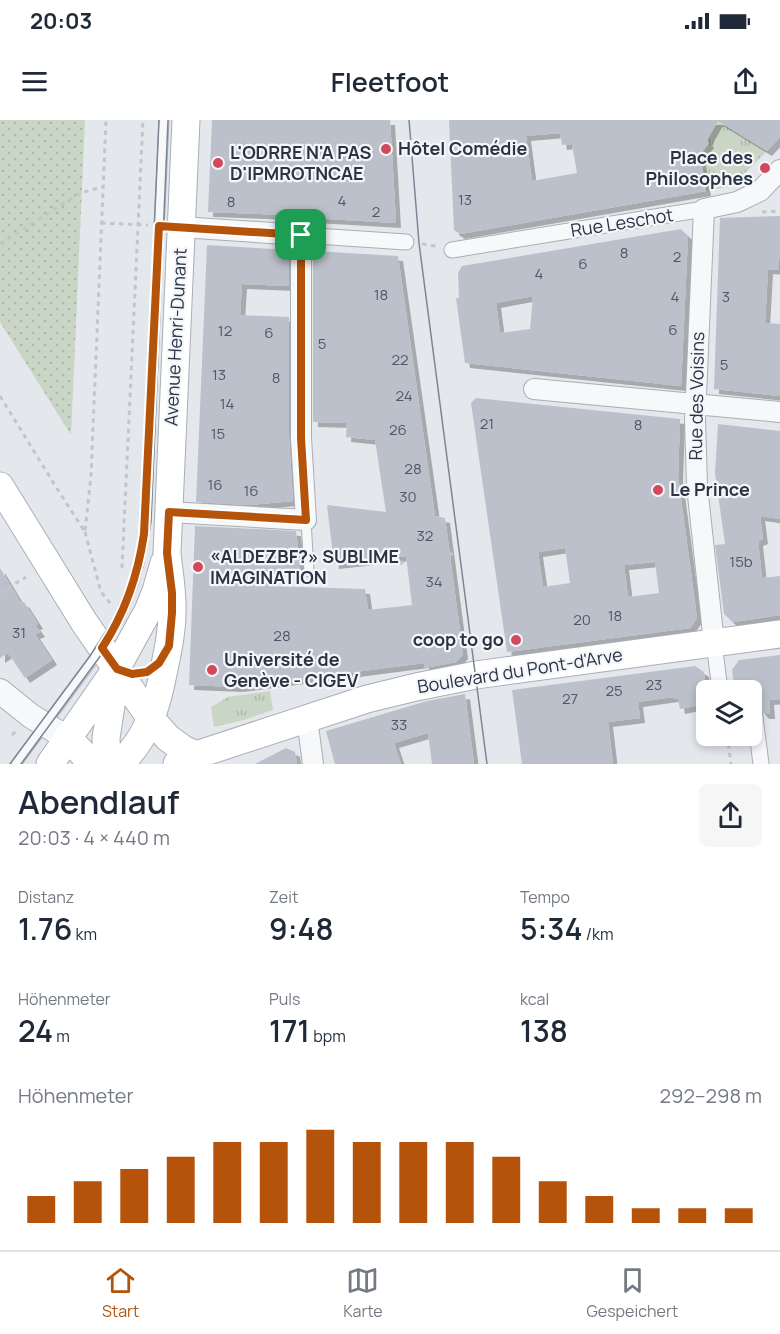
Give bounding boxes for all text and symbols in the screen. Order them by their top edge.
text: 20:03 [30,6,92,36]
text: Fleetfoot [331,63,449,100]
icon: menu [18,65,51,98]
icon: share [729,65,762,98]
place label: Hôtel Comédie [398,136,527,160]
place label: L'ODRRE N'A PAS D'IPMROTNCAE [230,140,372,185]
marker: Hôtel Comédie [379,142,393,156]
place label: Place des Philosophes [645,145,753,190]
marker: L'ODRRE N'A PAS D'IPMROTNCAE [211,156,225,170]
marker: Place des Philosophes [758,161,772,175]
house number: 13 [458,189,472,210]
house number: 4 [338,190,347,211]
house number: 8 [227,191,235,212]
house number: 2 [372,201,380,222]
street label: Rue Leschot [569,202,675,242]
pin [275,209,326,260]
icon: arrive [284,218,317,251]
house number: 8 [620,242,628,263]
house number: 2 [673,246,681,267]
street label: Avenue Henri-Dunant [158,247,192,427]
house number: 6 [578,253,588,274]
house number: 4 [535,263,544,284]
house number: 18 [374,284,388,305]
house number: 4 [671,286,680,307]
house number: 3 [722,286,730,307]
house number: 6 [668,319,678,340]
house number: 12 [218,320,232,341]
house number: 6 [264,322,274,343]
street label: Rue des Voisins [683,331,709,461]
house number: 5 [318,333,326,354]
house number: 22 [391,349,409,370]
house number: 5 [720,354,728,375]
house number: 13 [212,364,226,385]
house number: 8 [272,367,280,388]
house number: 24 [395,385,413,406]
house number: 14 [220,393,234,414]
house number: 21 [480,413,494,434]
house number: 8 [634,414,642,435]
house number: 26 [389,419,407,440]
house number: 15 [211,423,225,444]
house number: 28 [404,458,422,479]
house number: 16 [207,474,223,495]
place label: Le Prince [670,477,750,501]
house number: 16 [243,480,259,501]
marker: Le Prince [651,483,665,497]
house number: 30 [399,486,417,507]
house number: 32 [417,525,433,546]
place label: «ALDEZBF?» SUBLIME IMAGINATION [210,544,399,589]
house number: 15b [729,551,753,572]
marker: «ALDEZBF?» SUBLIME IMAGINATION [191,560,205,574]
house number: 34 [425,571,443,592]
house number: 18 [608,605,622,626]
house number: 20 [573,609,591,630]
house number: 31 [12,622,26,643]
house number: 28 [273,625,291,646]
place label: coop to go [413,627,504,651]
marker: coop to go [509,633,523,647]
street label: Boulevard du Pont-d'Arve [416,642,624,698]
place label: Université de Genève - CIGEV [224,647,359,692]
marker: Université de Genève - CIGEV [205,663,219,677]
house number: 23 [646,674,662,695]
house number: 25 [605,680,623,701]
map controls [696,680,762,746]
button: layers [696,680,762,746]
house number: 27 [562,688,578,709]
house number: 33 [391,714,407,735]
text: Abendlauf [18,779,179,824]
button: share [699,784,762,847]
text: 20:03 · 4 × 440 m [18,824,170,851]
text: Distanz [18,886,74,908]
text: Zeit [269,886,298,908]
text: Tempo [520,886,570,908]
text: 1.76 [18,908,72,949]
text: 9:48 [269,908,334,949]
text: 5:34 [520,908,583,949]
text: km [72,923,97,945]
text: /km [583,923,614,945]
text: Höhenmeter [18,988,111,1010]
text: Puls [269,988,300,1010]
text: kcal [520,988,549,1010]
text: 24 [18,1010,53,1051]
text: 171 [269,1010,310,1051]
text: 138 [520,1010,568,1051]
text: m [53,1025,70,1047]
text: bpm [310,1025,346,1047]
text: Höhenmeter [18,1082,134,1109]
text: 292–298 m [660,1082,762,1109]
tab: Start [102,1264,139,1322]
tab: Karte [343,1264,383,1322]
tab: Gespeichert [587,1264,678,1322]

